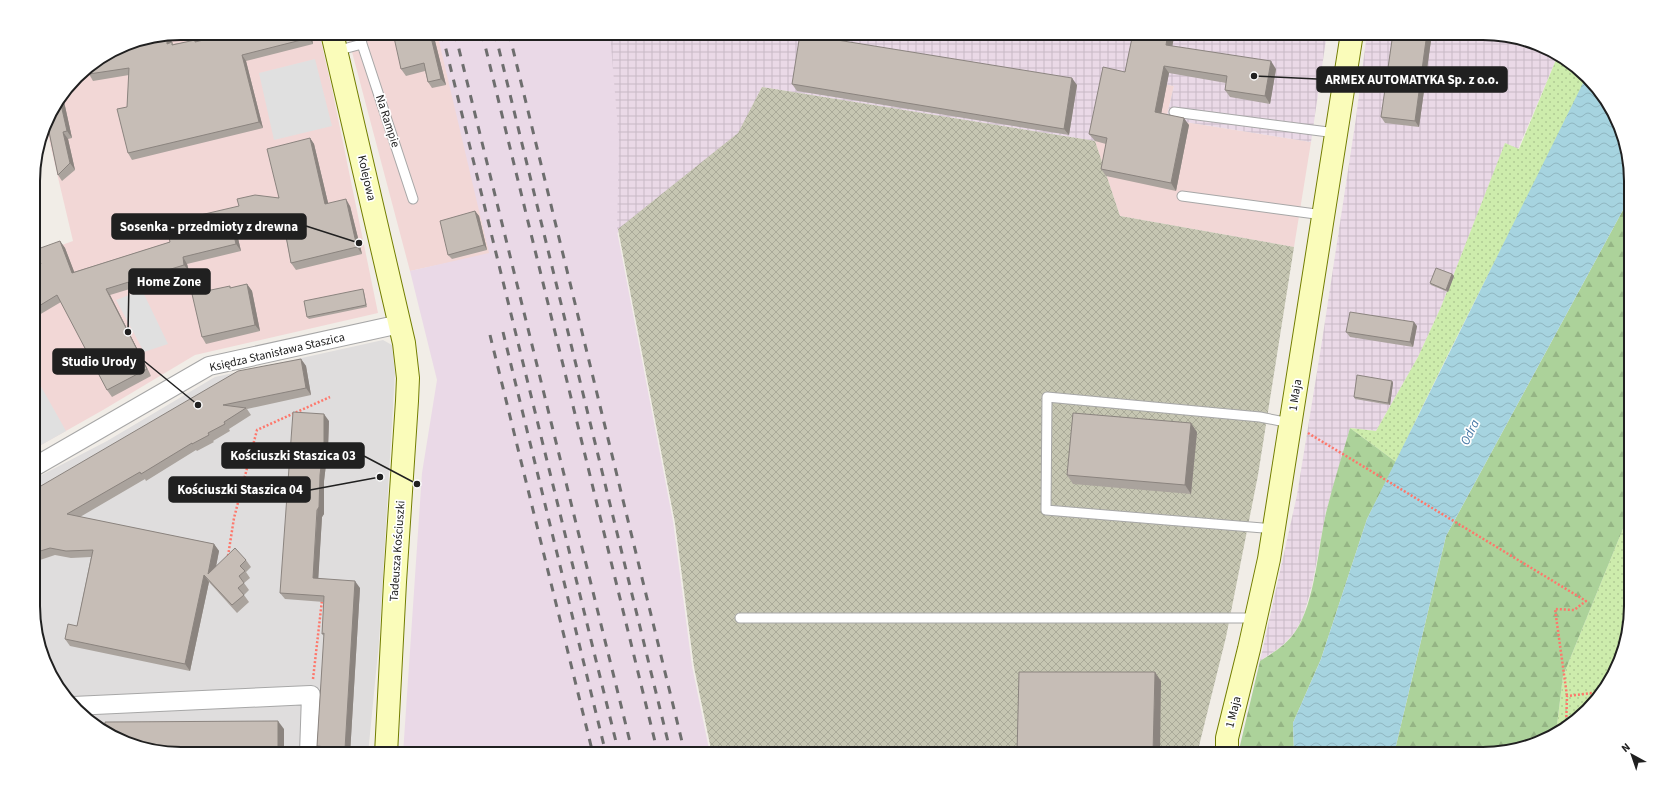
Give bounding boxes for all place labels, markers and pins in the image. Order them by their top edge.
callout: ARMEX AUTOMATYKA Sp. z o.o. [1317,67,1507,92]
callout: Sosenka - przedmioty z drewna [112,214,306,239]
callout: Home Zone [129,269,210,294]
callout: Studio Urody [53,349,144,374]
callout: Kościuszki Staszica 03 [222,443,364,468]
callout: Kościuszki Staszica 04 [169,477,310,502]

